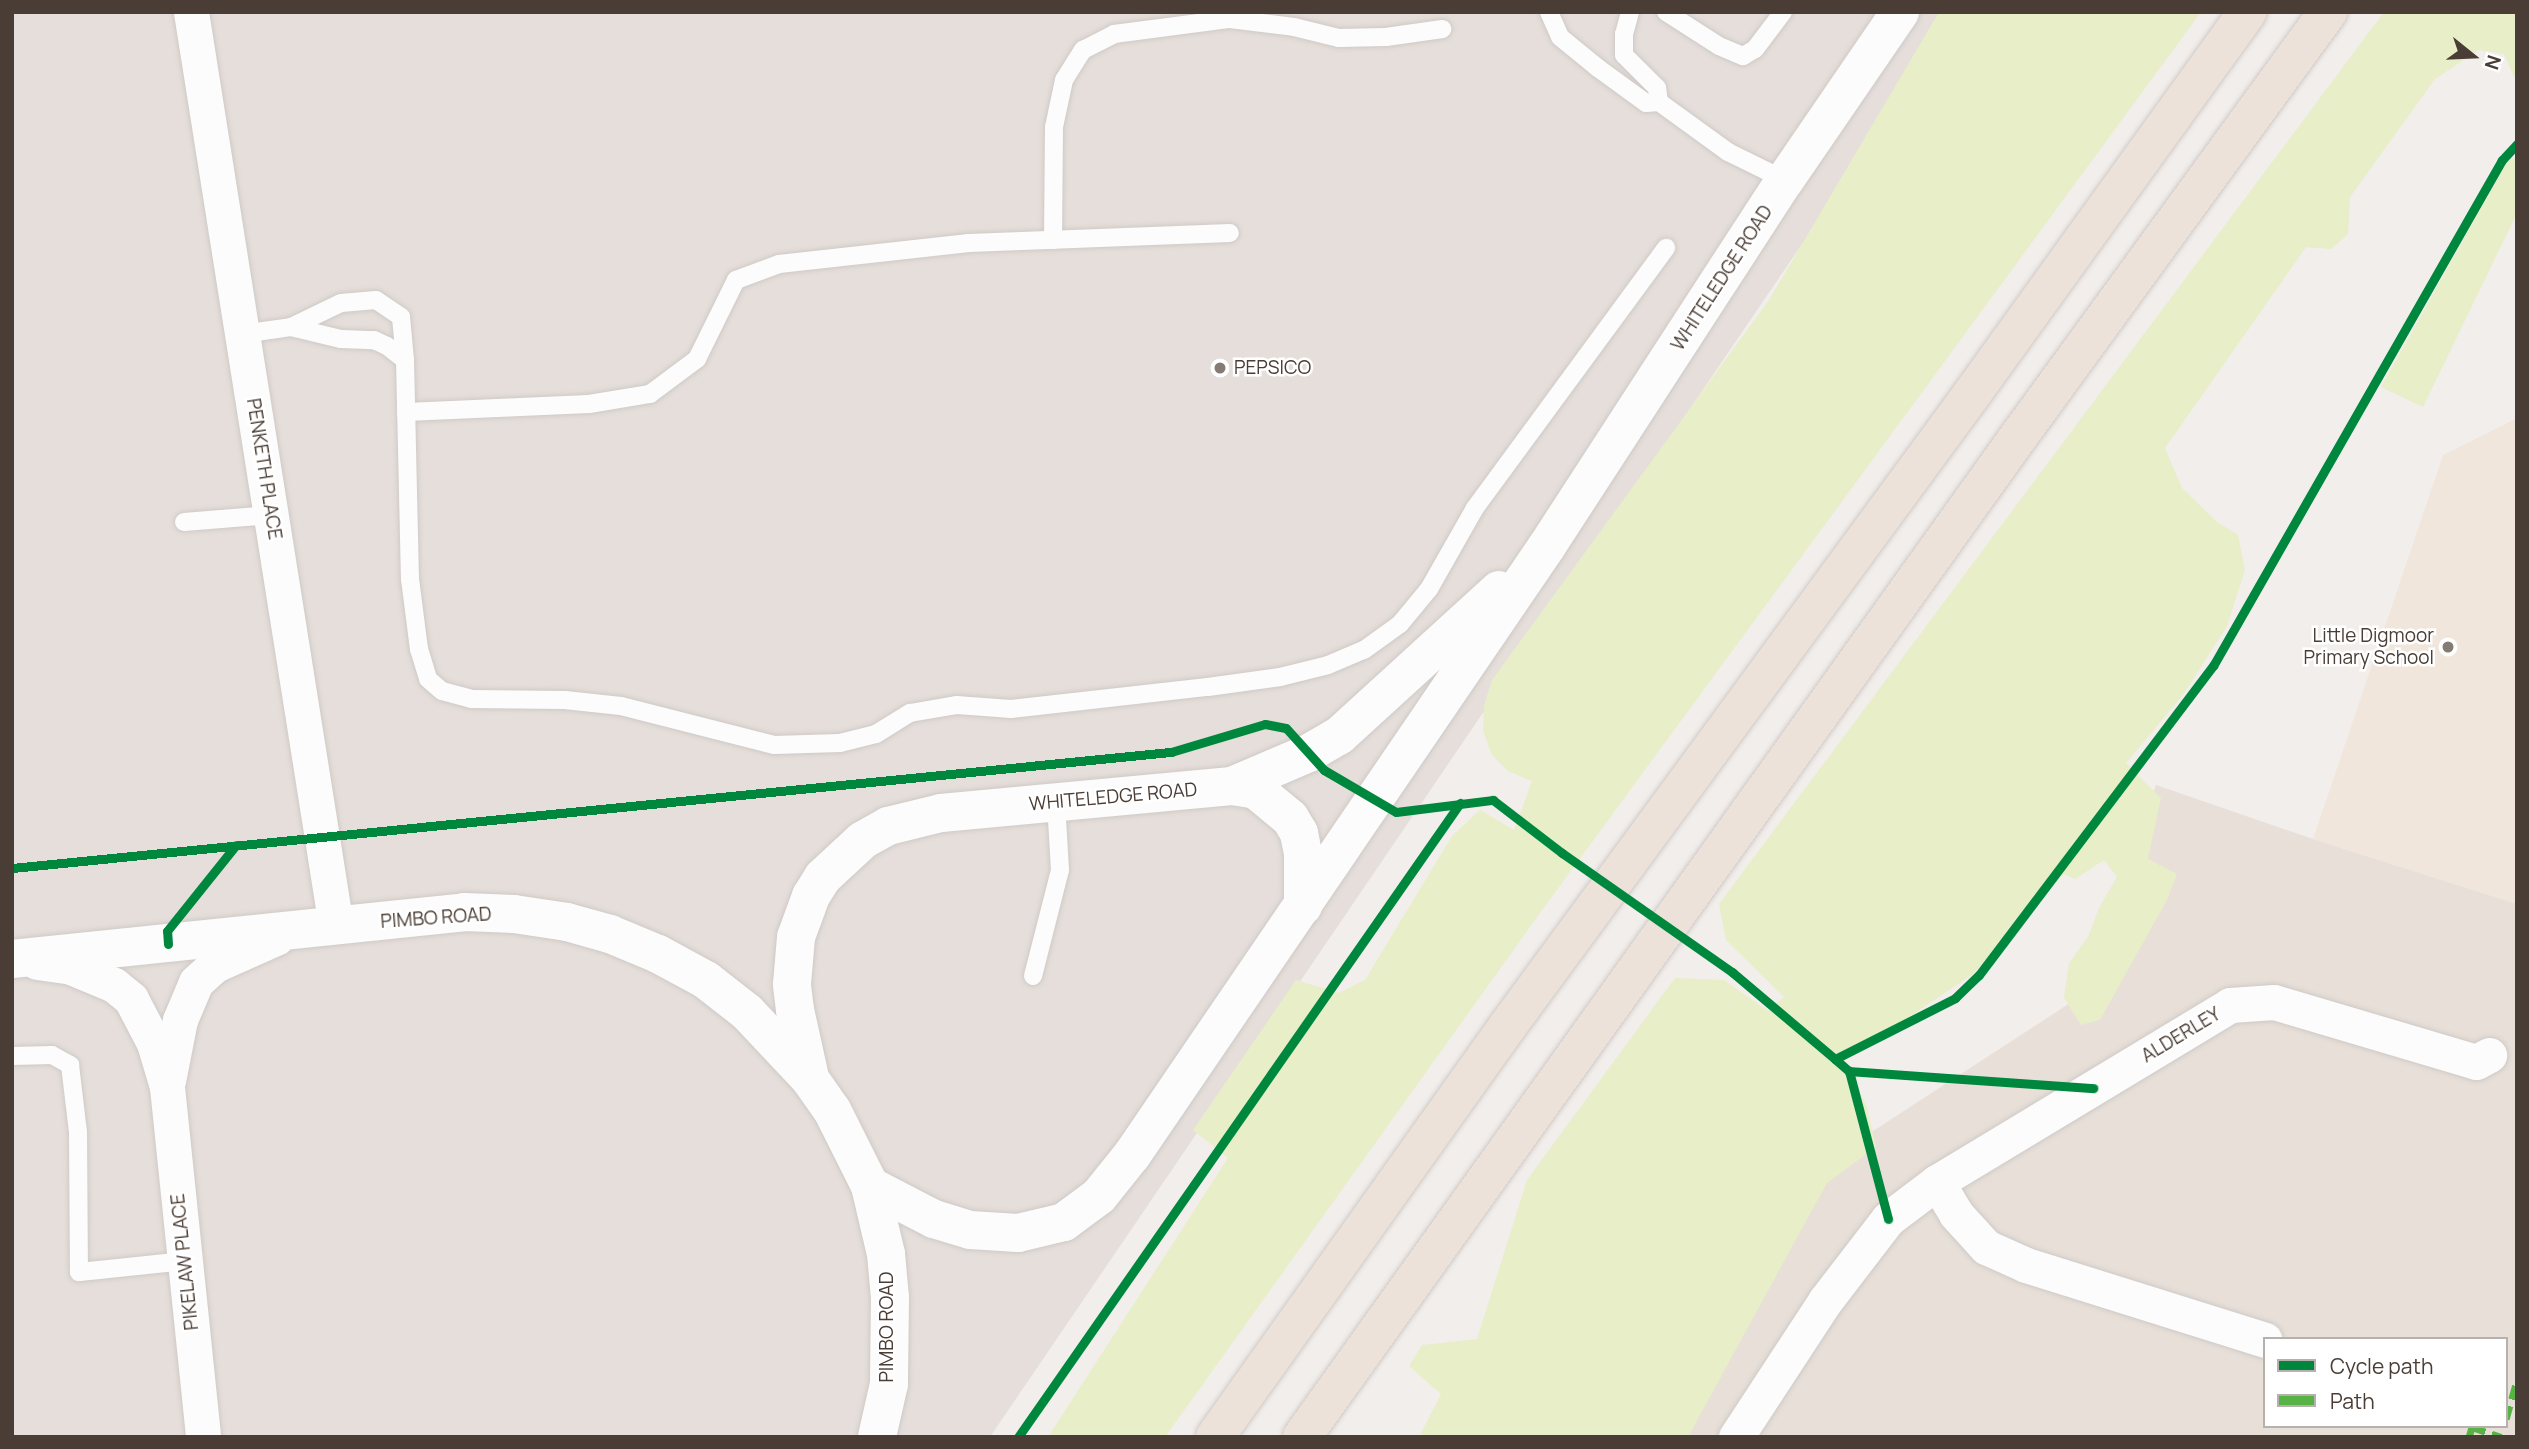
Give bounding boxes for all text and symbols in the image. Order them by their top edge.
north arrow [2438,21,2508,91]
text: N [2478,52,2507,73]
street label: WHITELEDGE ROAD [1666,201,1778,355]
place label: PEPSICO [1234,357,1311,379]
marker: PEPSICO [1212,360,1228,376]
street label: PENKETH PLACE [242,397,286,541]
place label: Little Digmoor Primary School [2304,625,2434,669]
marker: Little Digmoor Primary School [2440,639,2456,655]
street label: WHITELEDGE ROAD [1028,778,1198,816]
street label: PIMBO ROAD [380,903,492,933]
street label: ALDERLEY [2137,1002,2225,1068]
street label: PIKELAW PLACE [166,1193,204,1331]
street label: PIMBO ROAD [876,1271,898,1383]
legend [2263,1337,2508,1428]
text: Cycle path [2330,1352,2433,1380]
text: Path [2330,1387,2375,1415]

